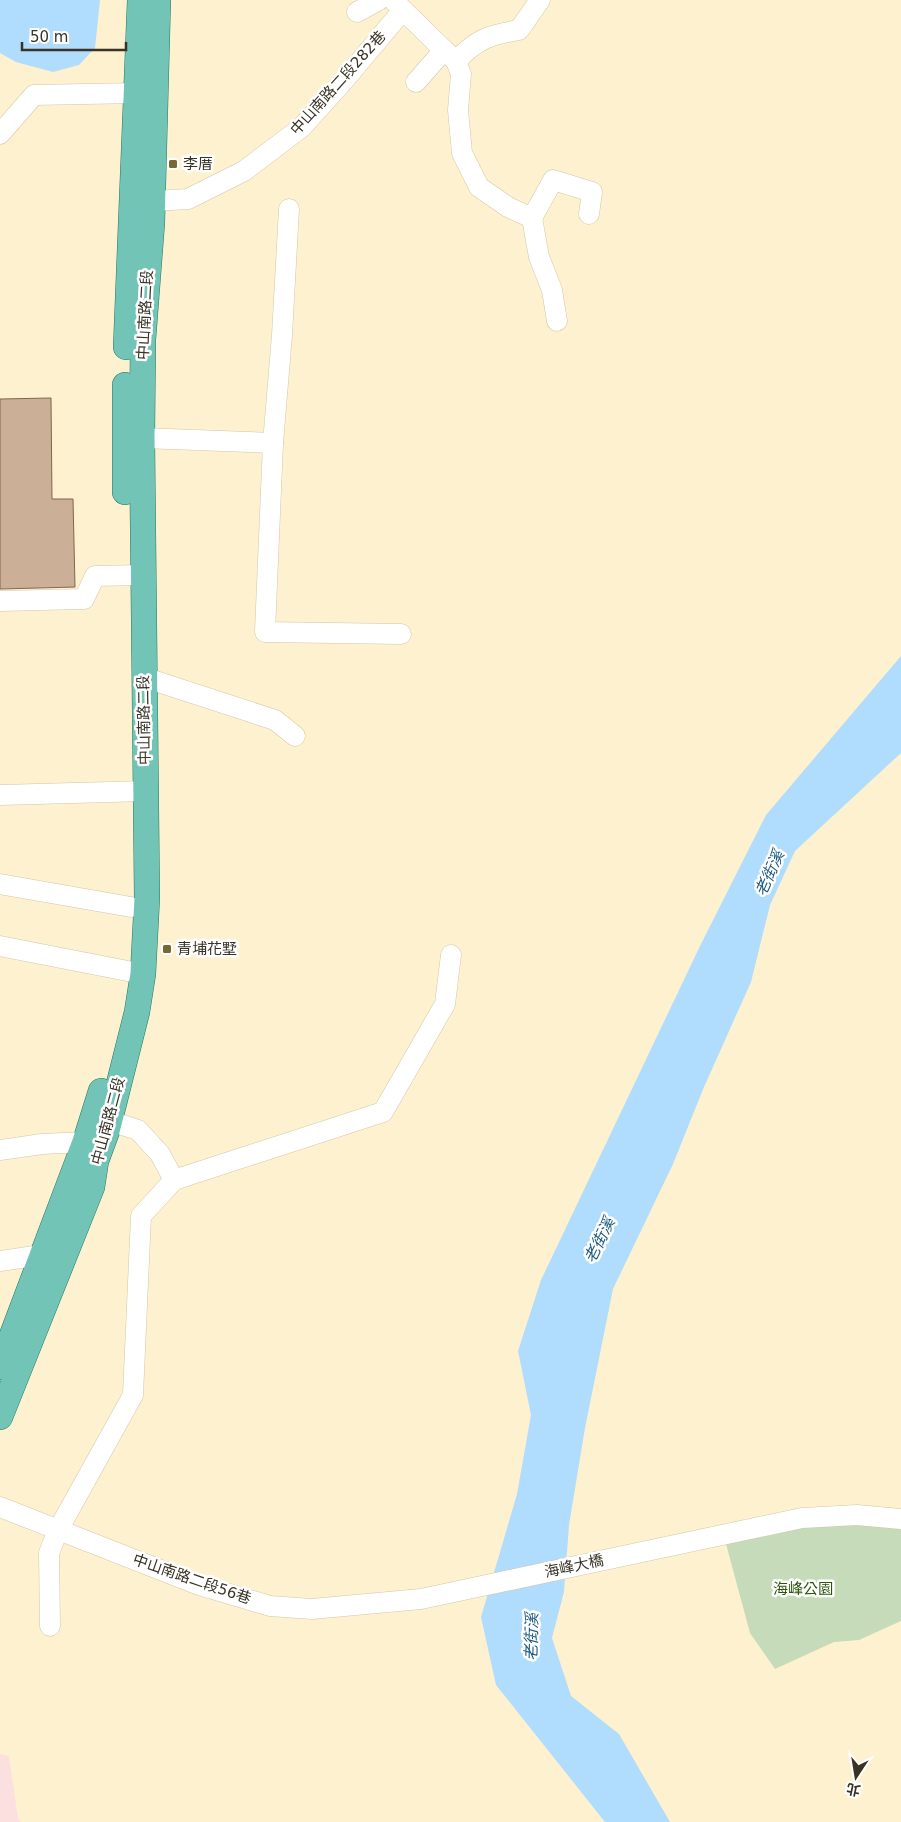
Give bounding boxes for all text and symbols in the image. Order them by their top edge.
scale bar [22,20,126,52]
street label: 中山南路二段282巷 [287,27,389,139]
text: 50 m [30,28,68,46]
place label: 李厝 [183,155,213,173]
marker: 李厝 [167,158,179,170]
street label: 中山南路二段 [134,270,156,360]
street label: 中山南路二段 [134,675,154,765]
water label: 老街溪 [751,846,789,899]
place label: 青埔花墅 [177,940,237,958]
marker: 青埔花墅 [161,943,173,955]
street label: 中山南路二段 [88,1075,128,1167]
water label: 老街溪 [580,1213,619,1266]
street label: 中山南路二段56巷 [130,1550,254,1608]
street label: 海峰大橋 [543,1551,605,1581]
park label: 海峰公園 [773,1580,833,1598]
water label: 老街溪 [522,1611,541,1661]
north arrow [831,1752,881,1802]
text: 北 [845,1780,862,1799]

